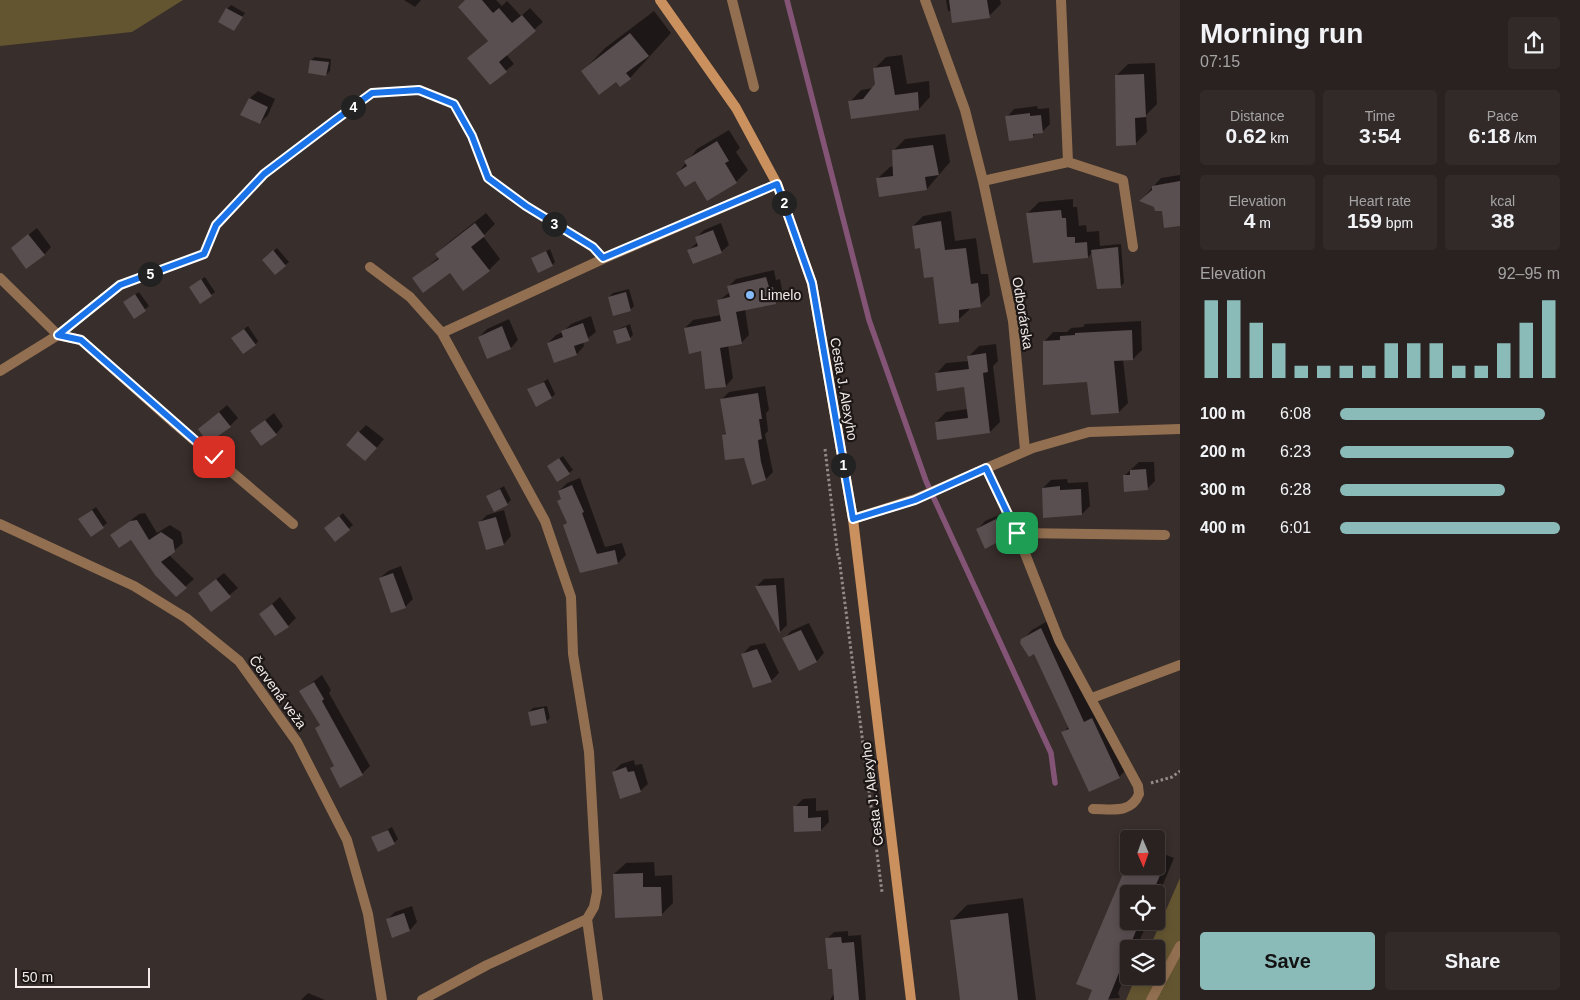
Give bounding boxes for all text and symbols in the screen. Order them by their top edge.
button: share [1508,17,1560,69]
text: Morning run [1200,18,1363,49]
text: 07:15 [1200,53,1240,70]
pin: 4 [340,94,366,120]
text: 4 [350,99,357,115]
text: Distance [1230,108,1285,124]
text: Time [1365,108,1395,124]
text: Pace [1487,108,1519,124]
text: 0.62 [1226,124,1266,147]
text: 3:54 [1359,124,1401,147]
text: 6:18 [1468,124,1510,147]
text: km [1266,130,1289,146]
text: /km [1510,130,1537,146]
pin: 2 [772,190,796,216]
text: Elevation [1229,193,1286,209]
text: Heart rate [1349,193,1411,209]
text: kcal [1490,193,1515,209]
text: 2 [781,195,788,211]
text: 4 [1244,209,1255,232]
text: 159 [1347,209,1382,232]
text: 38 [1491,209,1514,232]
pin: 3 [542,212,566,236]
text: m [1255,215,1271,231]
text: bpm [1382,215,1413,231]
text: 3 [551,216,558,232]
pin: 5 [138,262,162,286]
text: Elevation [1200,265,1266,282]
text: 92–95 m [1498,265,1560,282]
text: 5 [147,266,154,282]
street label: Odborárska [1009,276,1037,351]
place label: Limelo [760,287,801,303]
marker: Limelo [744,289,756,301]
street label: Cesta J. Alexyho [827,336,861,442]
text: 100 m [1200,405,1245,422]
text: 6:08 [1280,405,1311,422]
pin [193,436,235,478]
icon: check [200,443,228,471]
text: 200 m [1200,443,1245,460]
text: 6:23 [1280,443,1311,460]
pin: 1 [830,452,856,478]
text: 1 [840,457,847,473]
text: 300 m [1200,481,1245,498]
text: 6:28 [1280,481,1311,498]
pin [996,512,1038,554]
icon: arrive [1003,519,1031,547]
text: 400 m [1200,519,1245,536]
text: 6:01 [1280,519,1311,536]
street label: Červená veža [246,652,310,732]
street label: Cesta J. Alexyho [858,741,886,847]
north arrow [1120,830,1165,875]
map controls [1120,830,1165,985]
button: locate [1120,885,1165,930]
button: Save [1200,932,1375,990]
button: Share [1385,932,1560,990]
button: layers [1120,940,1165,985]
scale bar [15,965,150,988]
text: 50 m [22,969,53,985]

